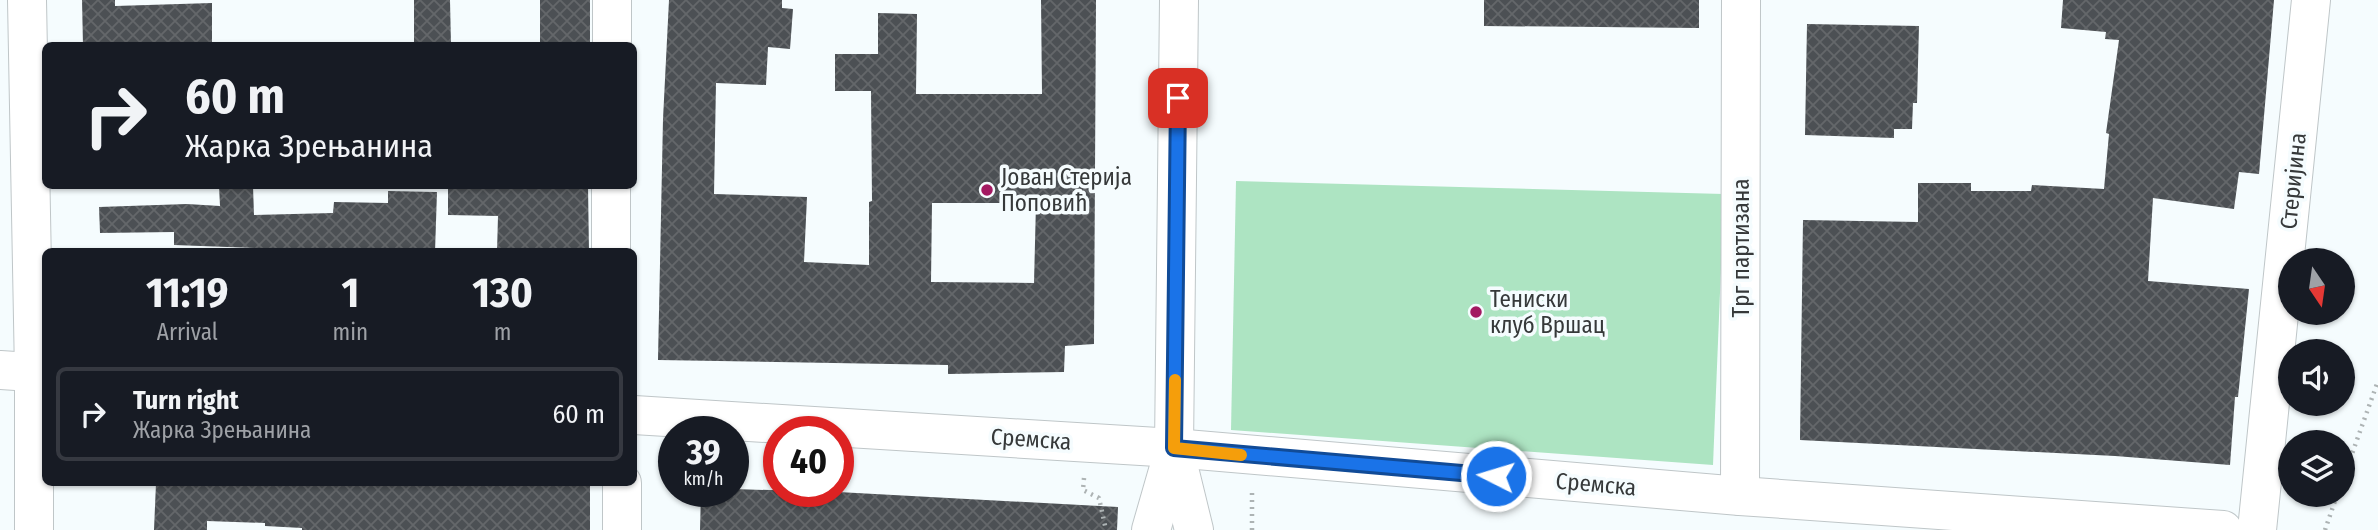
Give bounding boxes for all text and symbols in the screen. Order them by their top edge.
text: 60 m [185,67,285,126]
pin [1148,68,1208,128]
icon: right [70,70,161,161]
icon: arrive [1159,79,1197,117]
text: Жарка Зрењанина [185,127,433,165]
street label: Стеријина [2274,131,2312,231]
place label: Јован Стерија Поповић [1001,163,1132,217]
street label: Трг партизана [1727,179,1755,317]
marker: Јован Стерија Поповић [979,182,995,198]
north arrow [2278,248,2356,326]
map controls [2278,248,2355,507]
text: 11:19 [146,268,229,318]
text: 1 [342,268,359,318]
text: 130 [472,268,533,318]
place label: Тениски клуб Вршац [1490,285,1605,339]
marker: Тениски клуб Вршац [1468,304,1484,320]
text: Arrival [157,318,218,346]
text: min [333,318,368,346]
text: m [494,318,511,346]
button: sound [2278,339,2355,416]
text: Turn right [133,385,239,416]
icon: right [74,395,112,433]
text: 60 m [552,399,605,430]
text: Жарка Зрењанина [133,416,311,444]
speed limit sign: 40 [763,416,854,507]
street label: Сремска [990,422,1072,456]
button: layers [2278,430,2355,507]
text: 39 [686,431,721,473]
position arrow [1459,439,1533,513]
street label: Сремска [1555,467,1637,501]
text: km/h [683,468,724,490]

